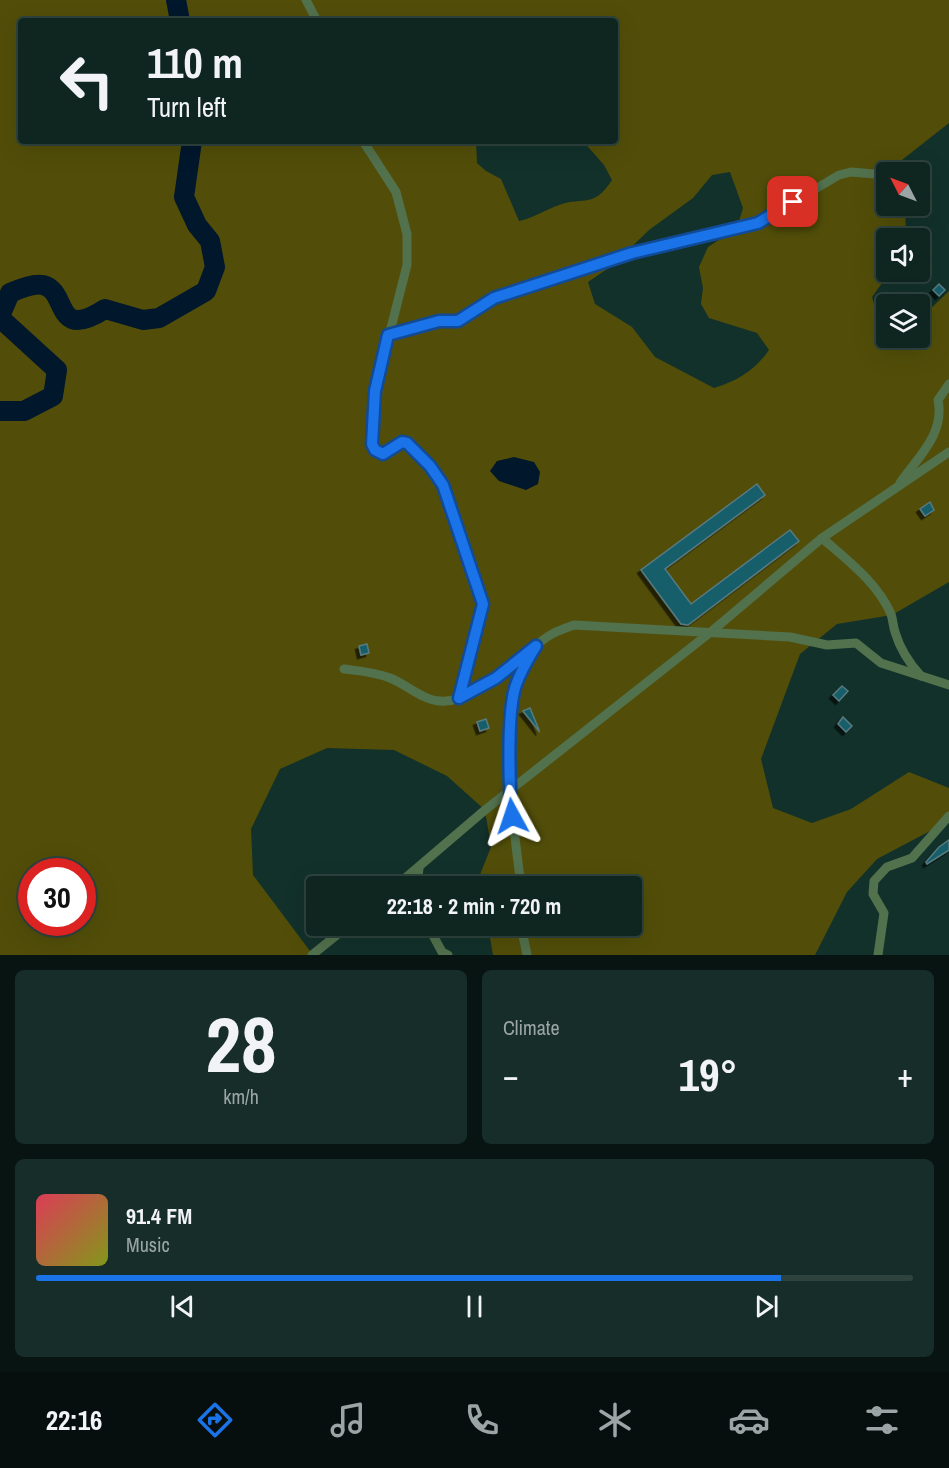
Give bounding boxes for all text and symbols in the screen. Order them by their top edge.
text: 110 m [147,35,243,91]
icon: left [48,42,126,120]
text: Turn left [147,89,226,125]
north arrow [876,162,930,216]
map controls [876,162,930,348]
pin [767,176,818,227]
icon: arrive [776,185,809,218]
button: sound [876,228,930,282]
button: layers [876,294,930,348]
position arrow [480,784,544,848]
speed limit sign: 30 [18,858,96,936]
text: 22:18 · 2 min · 720 m [387,891,561,921]
text: 28 [205,991,277,1096]
text: Climate [503,1014,560,1041]
text: 19° [678,1044,738,1105]
text: − [503,1053,519,1097]
text: + [897,1053,913,1097]
text: km/h [223,1083,259,1110]
text: 91.4 FM [126,1201,192,1231]
text: Music [126,1231,170,1258]
icon: previous [166,1290,199,1323]
icon: pause [458,1290,491,1323]
icon: next [750,1290,783,1323]
icon: directions [194,1399,236,1441]
icon: music [327,1399,369,1441]
icon: phone [461,1399,503,1441]
icon: climate [594,1399,636,1441]
icon: car [728,1399,770,1441]
icon: filters [861,1399,903,1441]
text: 22:16 [46,1402,102,1438]

